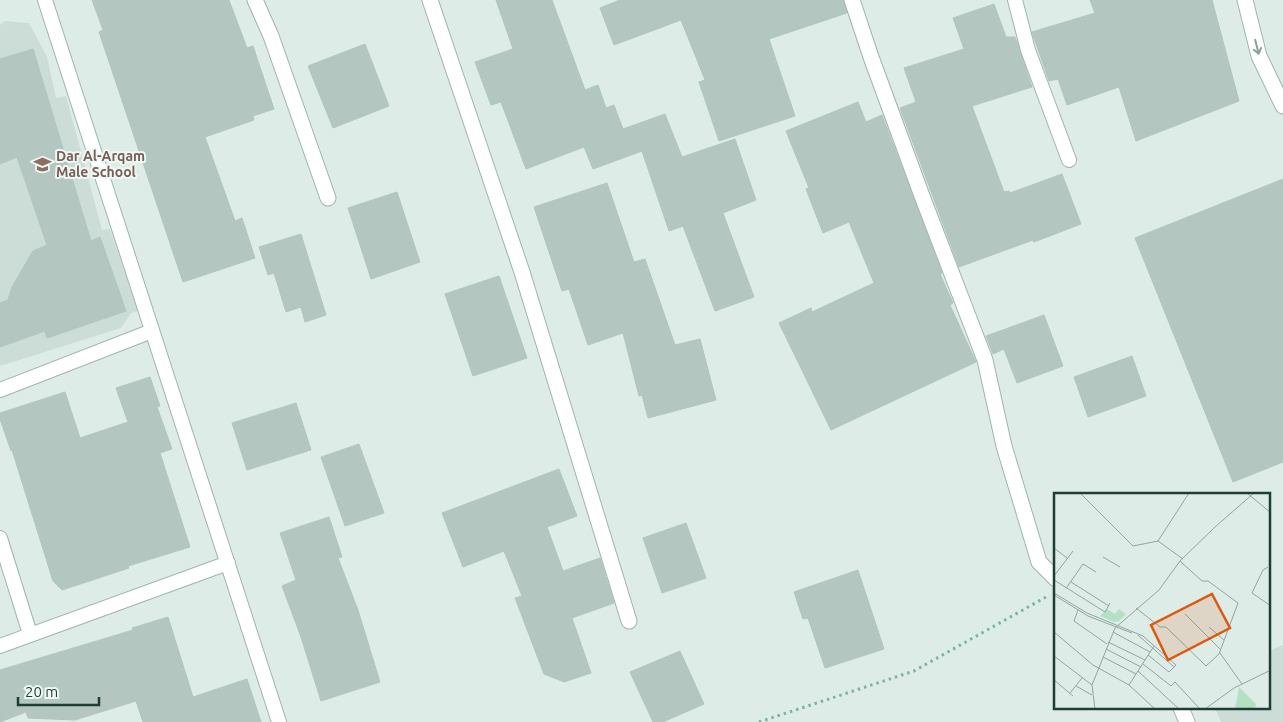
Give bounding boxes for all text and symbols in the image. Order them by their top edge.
one-way arrow [1253,39,1262,55]
place label: Dar Al-Arqam Male School [56,148,145,180]
school or university icon: Dar Al-Arqam Male School [32,154,52,174]
inset map [1054,493,1270,710]
scale bar [18,674,99,706]
text: 20 m [25,683,58,700]

